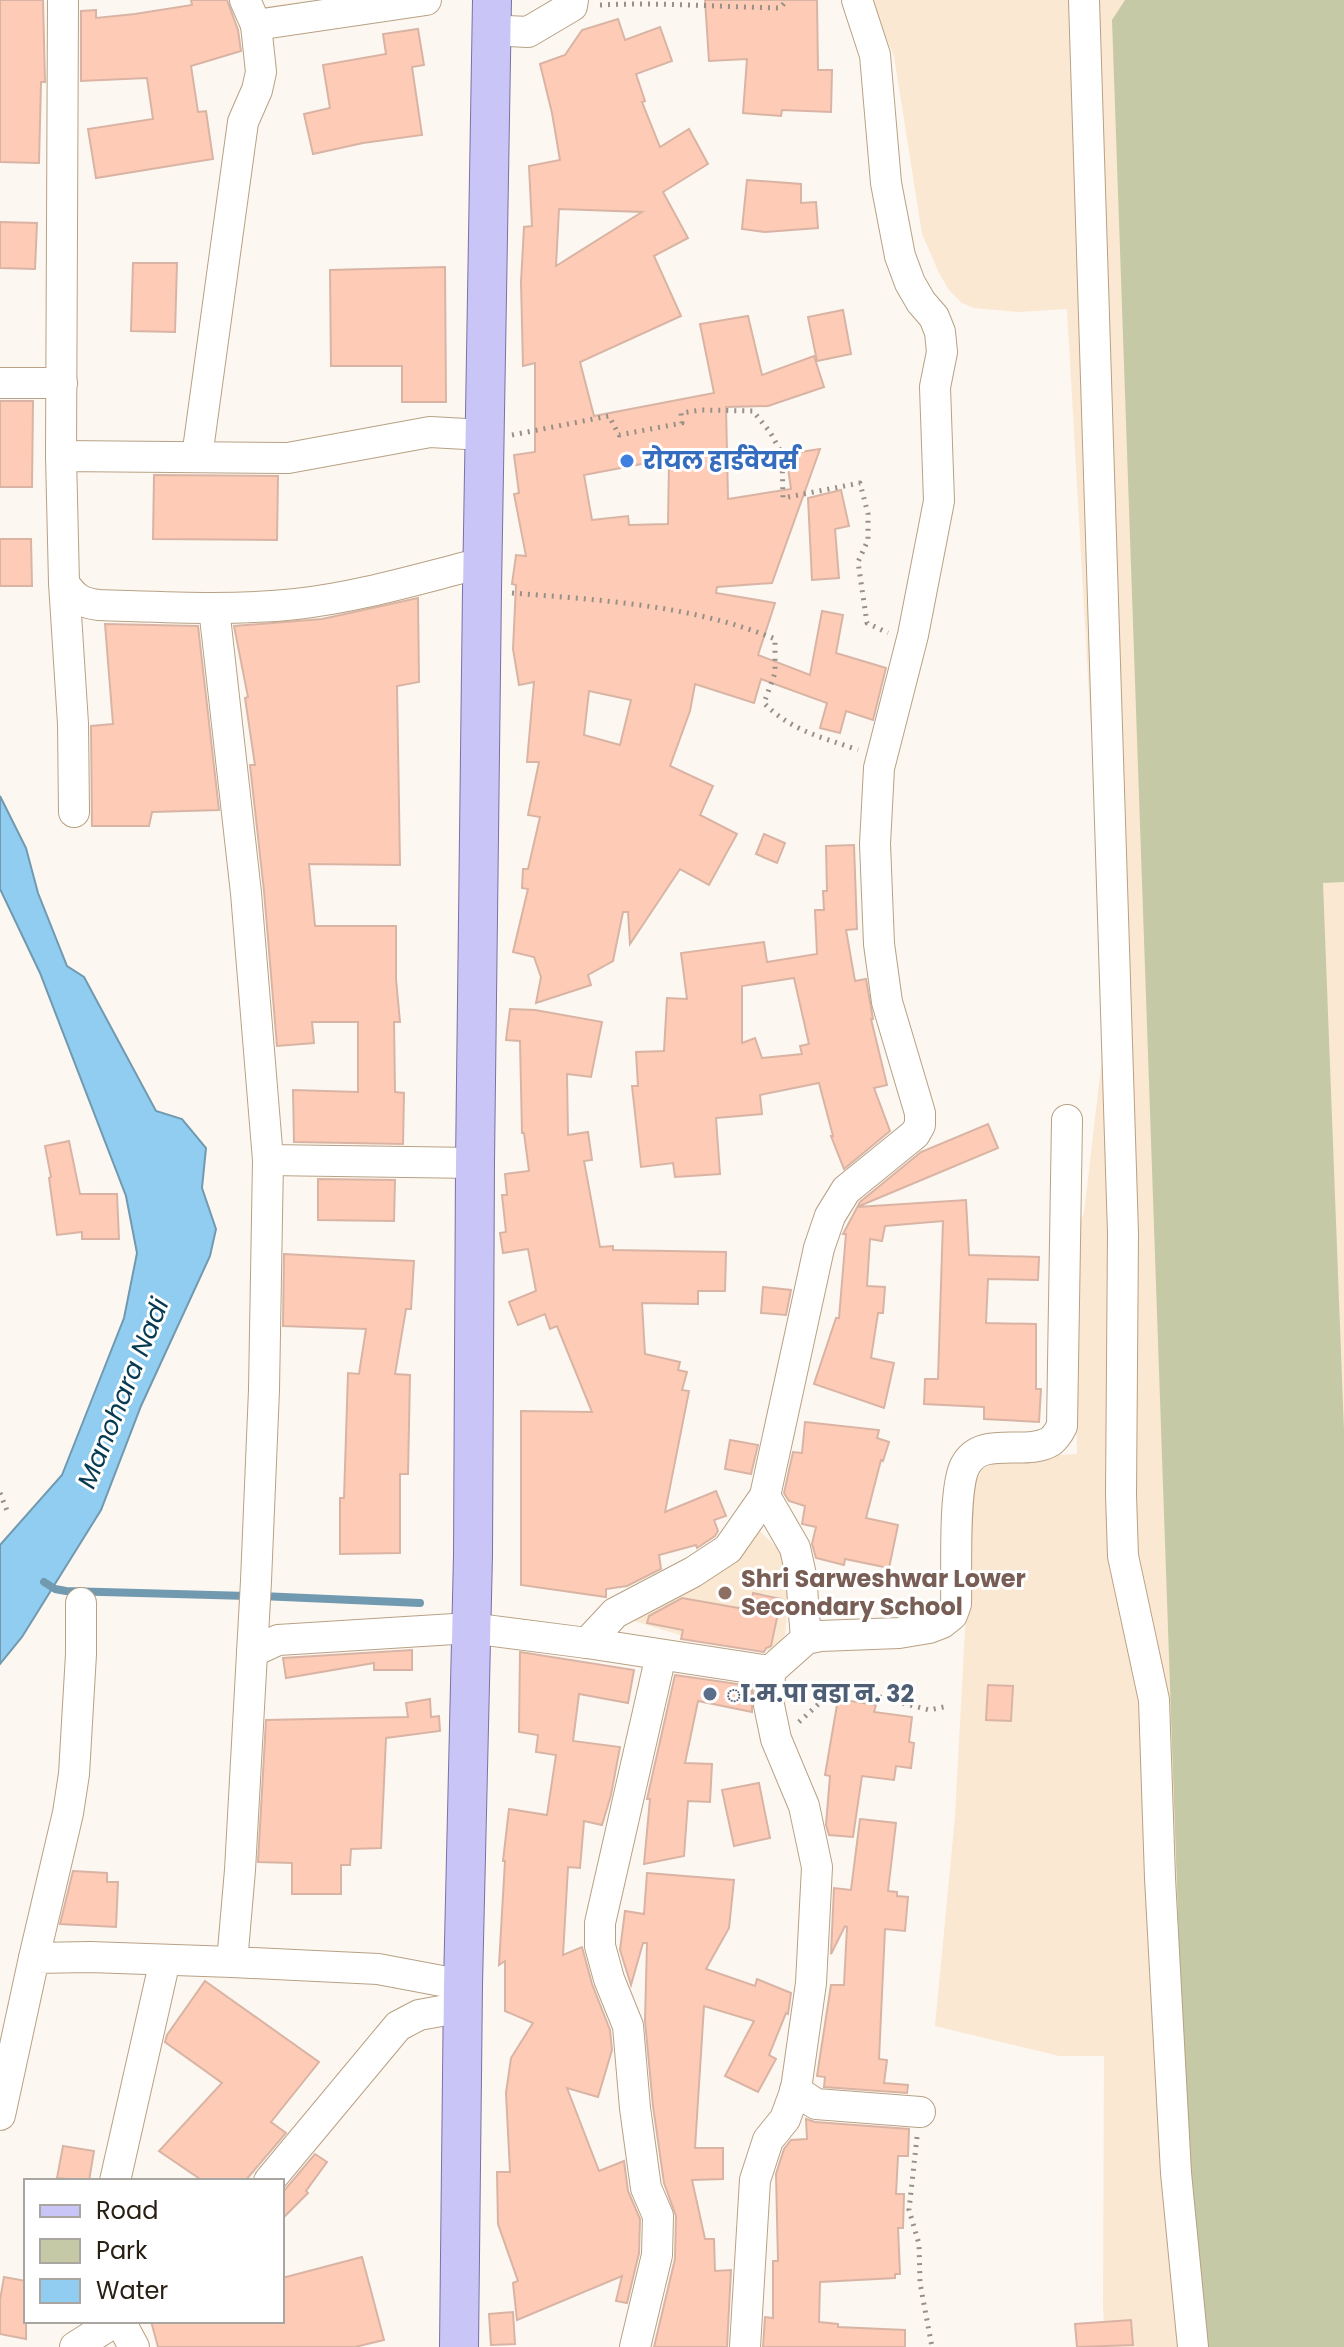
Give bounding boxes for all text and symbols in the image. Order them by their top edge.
place label: रोयल हार्डवेयर्स [642,444,803,477]
marker: रोयल हार्डवेयर्स [618,452,636,470]
water label: Manohara Nadi [68,1292,178,1494]
place label: Shri Sarweshwar Lower Secondary School [741,1562,1026,1623]
marker: Shri Sarweshwar Lower Secondary School [716,1584,734,1602]
place label: ा.म.पा वडा न. ३२ [726,1677,914,1710]
marker: ा.म.पा वडा न. ३२ [701,1685,719,1703]
legend [24,2179,284,2323]
text: Road [96,2194,158,2227]
text: Park [96,2234,148,2267]
text: Water [96,2274,168,2307]

